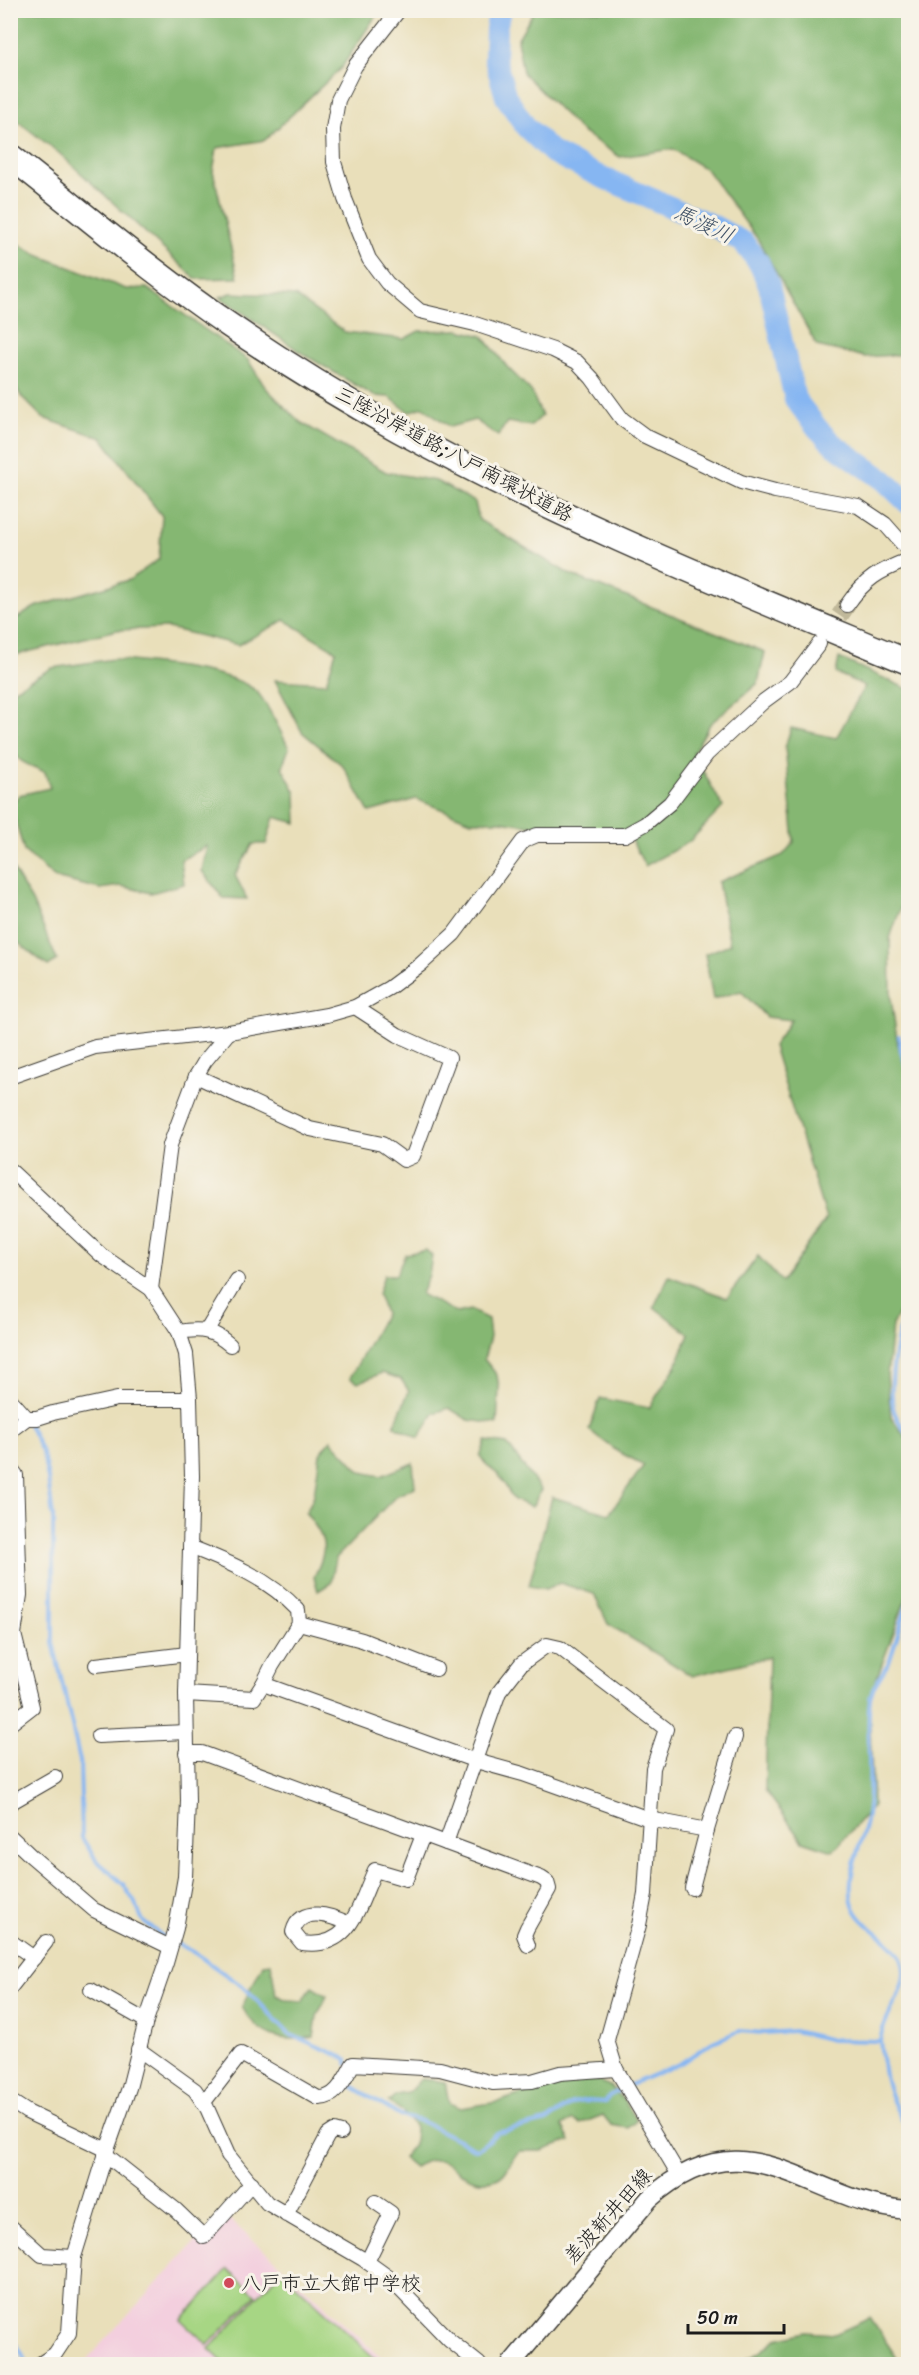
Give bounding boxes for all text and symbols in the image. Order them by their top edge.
water label: 馬渡川 [667,193,741,255]
street label: 三陸沿岸道路;八戸南環状道路 [328,376,580,532]
street label: 差波新井田線 [555,2160,661,2272]
place label: 八戸市立大館中学校 [241,2266,421,2301]
marker: 八戸市立大館中学校 [222,2276,236,2290]
scale bar [688,2297,784,2335]
text: 50 m [697,2302,738,2334]

